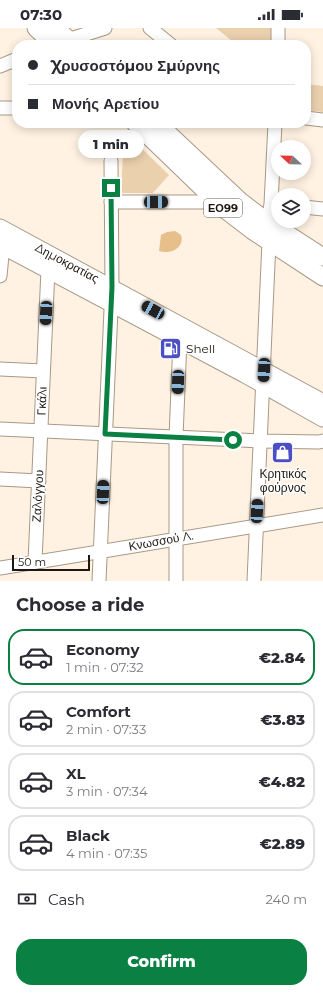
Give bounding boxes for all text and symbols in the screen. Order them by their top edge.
text: 07:30 [20,5,62,24]
text: Χρυσοστόμου Σμύρνης [52,56,220,75]
text: Μονής Αρετίου [52,94,159,113]
callout: 1 min [78,130,144,158]
text: 1 min [93,136,129,152]
north arrow [271,140,311,180]
map controls [271,140,311,228]
route end [102,179,120,197]
button: layers [271,188,311,228]
car [144,196,168,208]
road number: ΕΟ99 [204,199,242,217]
street label: Δημοκρατίας [33,240,102,286]
car [140,299,166,321]
car [39,301,53,325]
fuel station icon: Shell [157,336,183,362]
place label: Shell [186,341,215,356]
car [257,358,271,382]
car [172,370,184,394]
street label: Γκάλι [34,386,50,416]
route start [224,431,242,449]
shop icon: Κρητικός φούρνος [270,440,296,466]
place label: Κρητικός φούρνος [259,466,307,495]
street label: Ζαλόγγου [29,469,46,523]
car [97,480,109,504]
car [250,499,264,523]
street label: Κνωσσού Λ. [127,527,194,554]
scale bar [12,553,90,572]
text: 50 m [18,555,46,569]
text: Choose a ride [16,594,144,616]
icon: car [18,639,54,675]
text: Economy [66,640,139,659]
text: €2.84 [259,648,305,667]
text: 1 min · 07:32 [66,659,144,675]
icon: car [18,701,54,737]
text: Comfort [66,702,131,721]
text: €3.83 [260,710,305,729]
text: 2 min · 07:33 [66,721,146,737]
icon: car [18,763,54,799]
text: XL [66,764,85,783]
text: €4.82 [259,772,305,791]
text: 3 min · 07:34 [66,783,148,799]
icon: car [18,825,54,861]
text: Black [66,826,110,845]
text: €2.89 [259,834,305,853]
text: 4 min · 07:35 [66,845,147,861]
icon: cash [16,888,38,910]
text: Cash [48,890,85,909]
text: 240 m [266,891,307,907]
button: Confirm [16,939,307,985]

